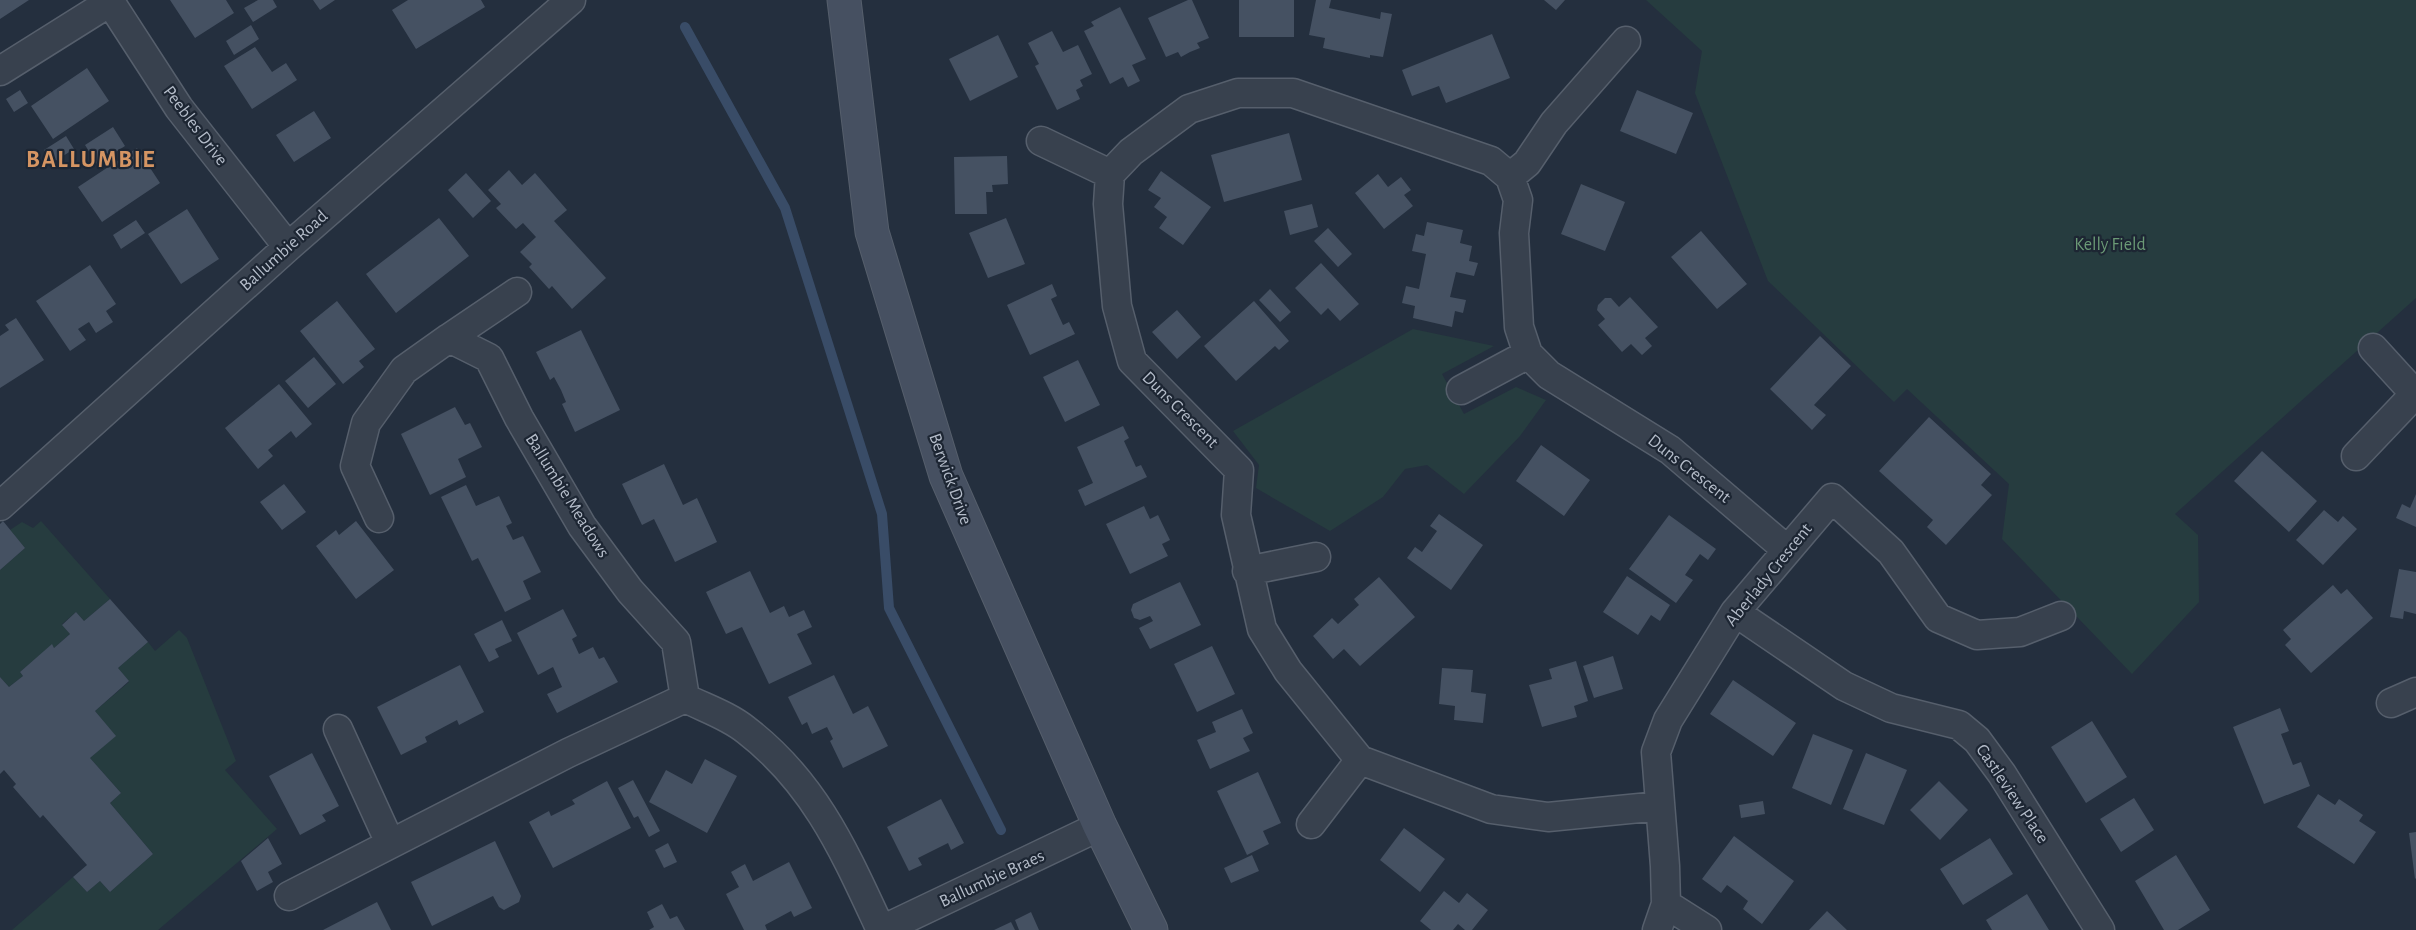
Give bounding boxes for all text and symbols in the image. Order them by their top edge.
street label: Peebles Drive [159,83,231,169]
district label: BALLUMBIE [26,148,156,172]
street label: Ballumbie Road [237,207,331,295]
park label: Kelly Field [2074,236,2146,254]
street label: Duns Crescent [1138,368,1222,452]
street label: Ballumbie Meadows [522,431,612,561]
street label: Berwick Drive [925,431,975,527]
street label: Duns Crescent [1644,431,1734,507]
street label: Aberlady Crescent [1722,520,1816,630]
street label: Castleview Place [1972,741,2052,847]
street label: Ballumbie Braes [937,847,1047,911]

